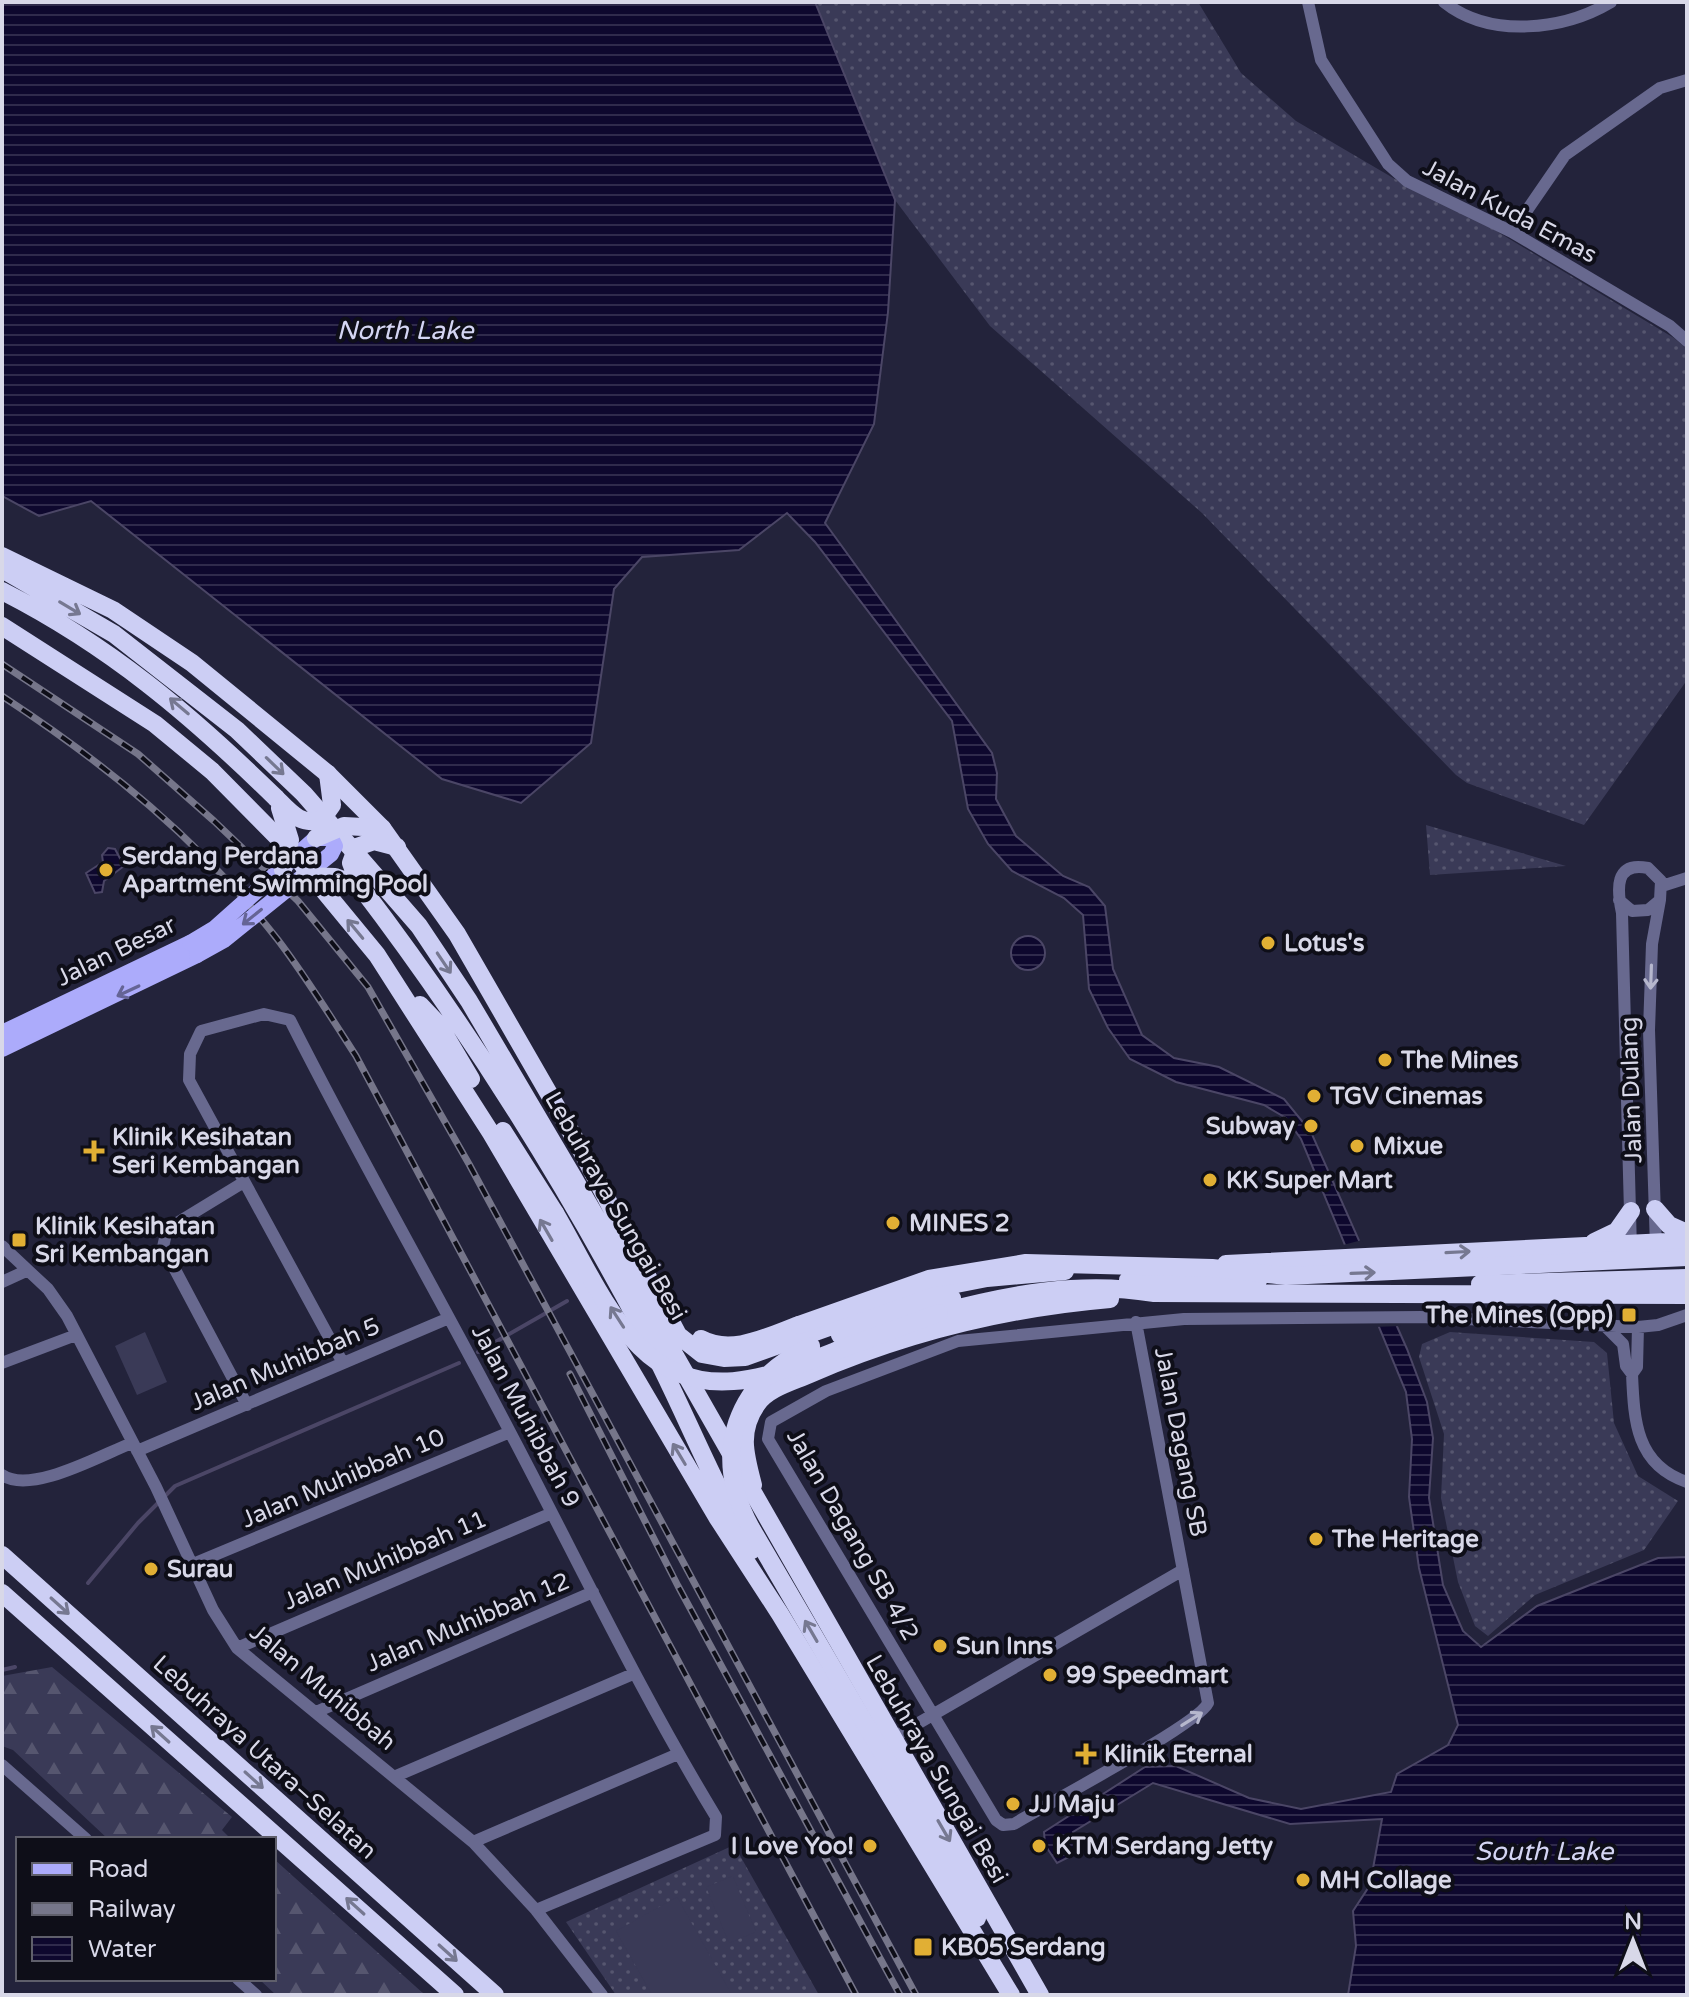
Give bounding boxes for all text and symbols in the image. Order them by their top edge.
street label: Jalan Kuda Emas [1418,153,1602,269]
water label: North Lake [336,315,475,346]
one-way arrow [58,600,81,616]
one-way arrow [169,697,189,715]
one-way arrow [265,757,285,776]
place label: Serdang Perdana Apartment Swimming Pool [122,842,428,899]
marker: Serdang Perdana Apartment Swimming Pool [97,861,115,879]
one-way arrow [242,909,263,926]
street label: Jalan Besar [52,910,181,993]
one-way arrow [346,919,364,940]
place label: Lotus's [1284,929,1364,958]
marker: Lotus's [1259,934,1277,952]
one-way arrow [436,951,453,973]
one-way arrow [1643,963,1658,990]
one-way arrow [116,984,141,999]
street label: Jalan Dulang [1614,1016,1649,1164]
place label: The Mines [1400,1046,1519,1075]
marker: The Mines [1376,1051,1394,1069]
place label: TGV Cinemas [1329,1082,1483,1111]
street label: Lebuhraya Sungai Besi [538,1087,693,1326]
marker: TGV Cinemas [1305,1087,1323,1105]
place label: Subway [1206,1112,1295,1141]
marker: Subway [1302,1117,1320,1135]
place label: Klinik Kesihatan Seri Kembangan [112,1123,300,1180]
place label: Mixue [1373,1132,1444,1161]
marker: Mixue [1348,1137,1366,1155]
marker: Klinik Kesihatan Seri Kembangan [83,1140,105,1162]
place label: KK Super Mart [1226,1166,1394,1195]
marker: KK Super Mart [1201,1171,1219,1189]
place label: MINES 2 [909,1209,1010,1238]
place label: Klinik Kesihatan Sri Kembangan [35,1212,215,1269]
marker: MINES 2 [884,1214,902,1232]
one-way arrow [538,1219,553,1243]
marker: Klinik Kesihatan Sri Kembangan [10,1231,28,1249]
one-way arrow [1444,1244,1471,1259]
one-way arrow [1349,1266,1376,1281]
place label: The Mines (Opp) [1425,1301,1613,1330]
one-way arrow [609,1306,625,1329]
marker: The Mines (Opp) [1620,1306,1638,1324]
street label: Jalan Muhibbah 5 [186,1311,384,1417]
street label: Jalan Muhibbah 9 [465,1320,586,1513]
street label: Jalan Dagang SB [1148,1345,1213,1539]
street label: Jalan Muhibbah 10 [237,1423,449,1534]
street label: Jalan Dagang SB 4/2 [780,1424,925,1646]
one-way arrow [671,1442,687,1465]
street label: Jalan Muhibbah 11 [279,1505,491,1616]
place label: The Heritage [1331,1525,1479,1554]
marker: The Heritage [1307,1530,1325,1548]
place label: Surau [167,1555,233,1584]
marker: Surau [142,1560,160,1578]
street label: Jalan Muhibbah 12 [362,1567,574,1678]
one-way arrow [50,1597,70,1615]
street label: Jalan Muhibbah [244,1618,402,1757]
one-way arrow [803,1619,818,1643]
place label: Sun Inns [956,1632,1053,1661]
marker: Sun Inns [931,1637,949,1655]
street label: Lebuhraya Utara–Selatan [147,1649,382,1865]
street label: Lebuhraya Sungai Besi [859,1650,1014,1889]
place label: 99 Speedmart [1066,1661,1229,1690]
marker: 99 Speedmart [1041,1666,1059,1684]
one-way arrow [1180,1711,1203,1727]
one-way arrow [151,1725,171,1743]
place label: Klinik Eternal [1104,1740,1253,1769]
marker: Klinik Eternal [1075,1743,1097,1765]
one-way arrow [244,1770,264,1788]
place label: JJ Maju [1028,1790,1115,1819]
marker: JJ Maju [1004,1795,1022,1813]
one-way arrow [937,1818,952,1842]
place label: I Love Yoo! [731,1832,854,1861]
place label: KTM Serdang Jetty [1055,1832,1273,1861]
water label: South Lake [1475,1836,1614,1867]
legend [16,1837,276,1981]
marker: I Love Yoo! [861,1837,879,1855]
marker: KTM Serdang Jetty [1030,1837,1048,1855]
text: Road [88,1855,148,1884]
place label: MH Collage [1319,1866,1452,1895]
marker: MH Collage [1294,1871,1312,1889]
text: Railway [88,1895,176,1924]
one-way arrow [345,1897,365,1915]
north arrow [1593,1901,1673,1981]
text: N [1624,1909,1642,1935]
place label: KB05 Serdang [941,1933,1106,1962]
text: Water [88,1935,157,1964]
marker: KB05 Serdang [912,1936,934,1958]
one-way arrow [438,1943,458,1961]

